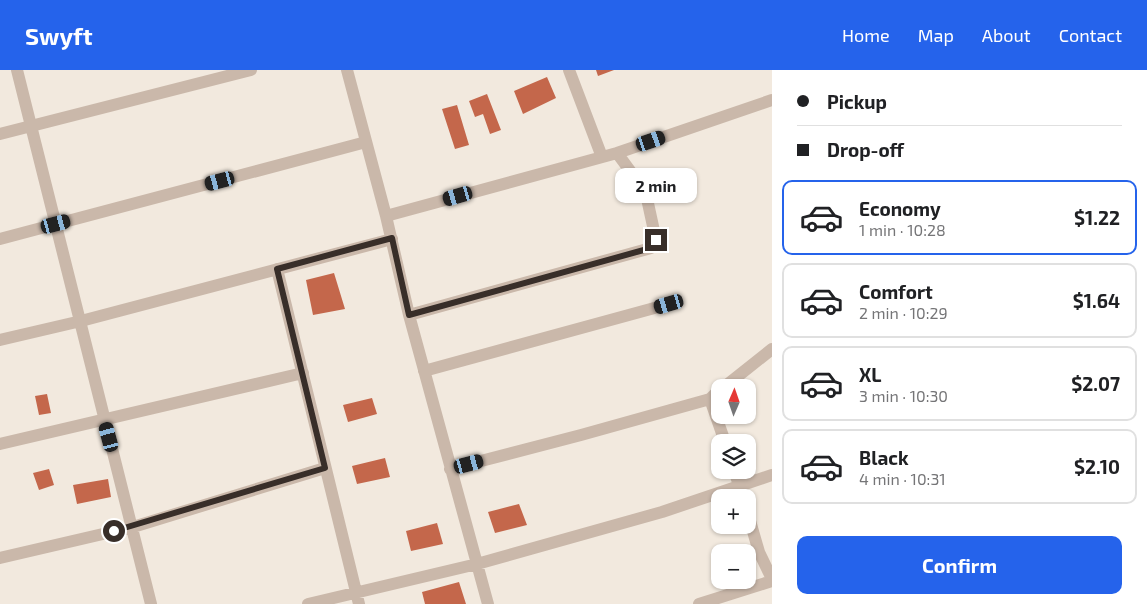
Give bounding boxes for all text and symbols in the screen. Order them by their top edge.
text: Swyft [25,21,93,50]
text: Home [842,24,890,46]
text: Map [918,24,954,46]
text: About [982,24,1031,46]
text: Contact [1059,24,1122,46]
text: Pickup [827,90,887,113]
car [634,129,667,153]
text: Drop-off [827,138,904,161]
callout: 2 min [615,168,697,202]
car [203,170,236,192]
text: 2 min [636,176,676,195]
car [441,185,474,207]
icon: car [799,195,844,240]
text: Economy [859,197,941,220]
text: $1.22 [1074,206,1120,229]
car [39,213,72,235]
text: 1 min · 10:28 [859,220,946,239]
route end [645,229,667,251]
icon: car [799,278,844,323]
text: Comfort [859,280,933,303]
text: $1.64 [1073,289,1120,312]
car [652,293,685,315]
text: 2 min · 10:29 [859,303,948,322]
icon: car [799,361,844,406]
text: XL [859,363,881,386]
text: $2.07 [1071,372,1120,395]
north arrow [711,379,756,424]
map controls [711,379,756,589]
text: 3 min · 10:30 [859,386,948,405]
car [97,421,120,453]
button: layers [711,434,756,479]
icon: car [799,444,844,489]
text: Black [859,446,909,469]
car [452,453,485,475]
text: $2.10 [1074,455,1120,478]
text: 4 min · 10:31 [859,469,946,488]
button: + [711,489,756,534]
route start [103,520,125,542]
button: Confirm [797,536,1122,594]
button: − [711,544,756,589]

